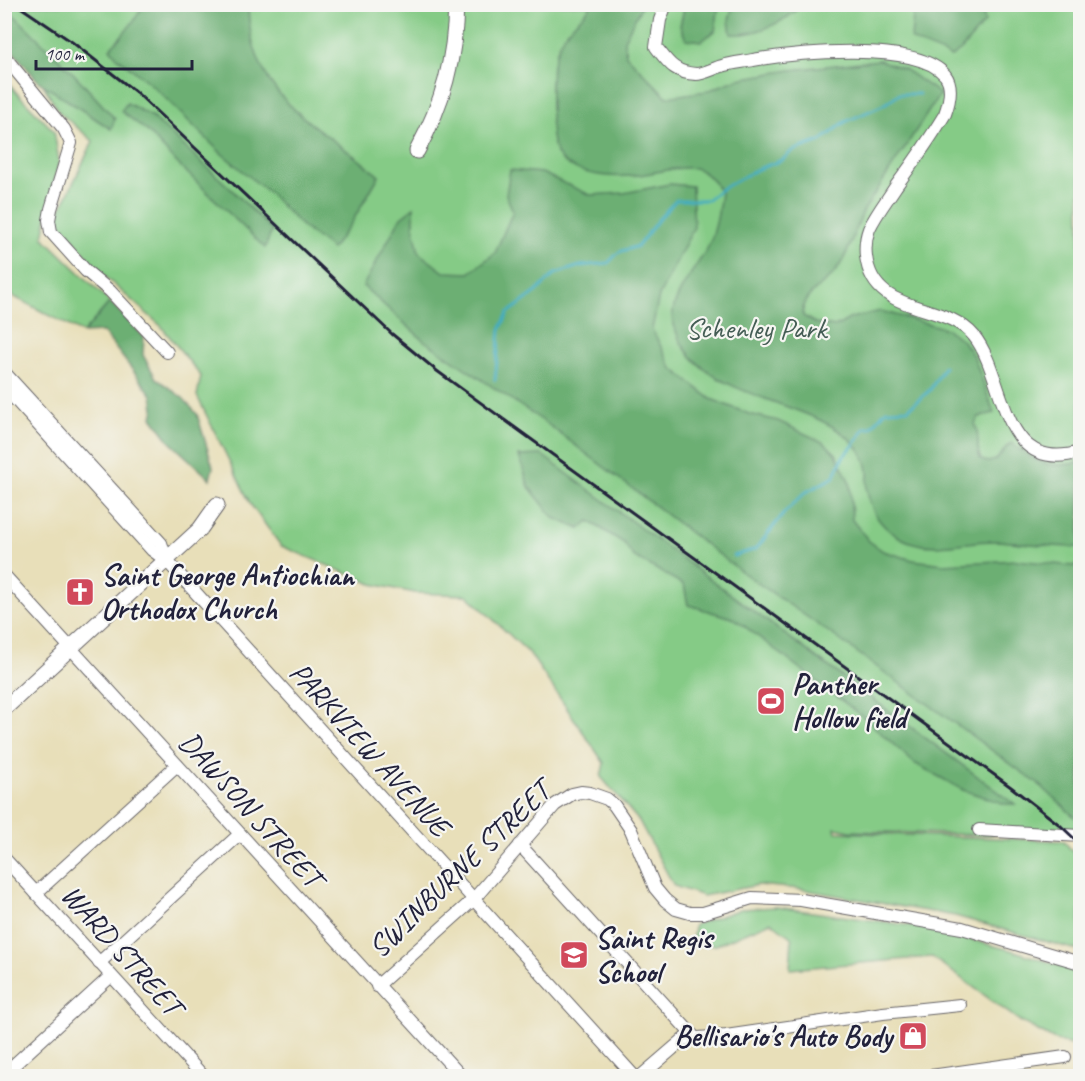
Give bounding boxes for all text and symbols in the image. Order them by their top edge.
scale bar [36,33,192,71]
text: 100 m [45,43,86,65]
park label: Schenley Park [686,309,828,347]
place label: Saint George Antiochian Orthodox Church [101,556,356,628]
church icon: Saint George Antiochian Orthodox Church [64,576,96,608]
street label: PARKVIEW AVENUE [282,654,461,847]
place label: Panther Hollow field [792,665,911,737]
sports icon: Panther Hollow field [755,685,787,717]
street label: DAWSON STREET [171,723,336,900]
street label: SWINBURNE STREET [360,768,563,966]
street label: WARD STREET [53,876,195,1028]
place label: Saint Regis School [595,919,716,991]
school or university icon: Saint Regis School [558,939,590,971]
place label: Bellisario's Auto Body [674,1017,895,1055]
shop icon: Bellisario's Auto Body [897,1020,929,1052]

